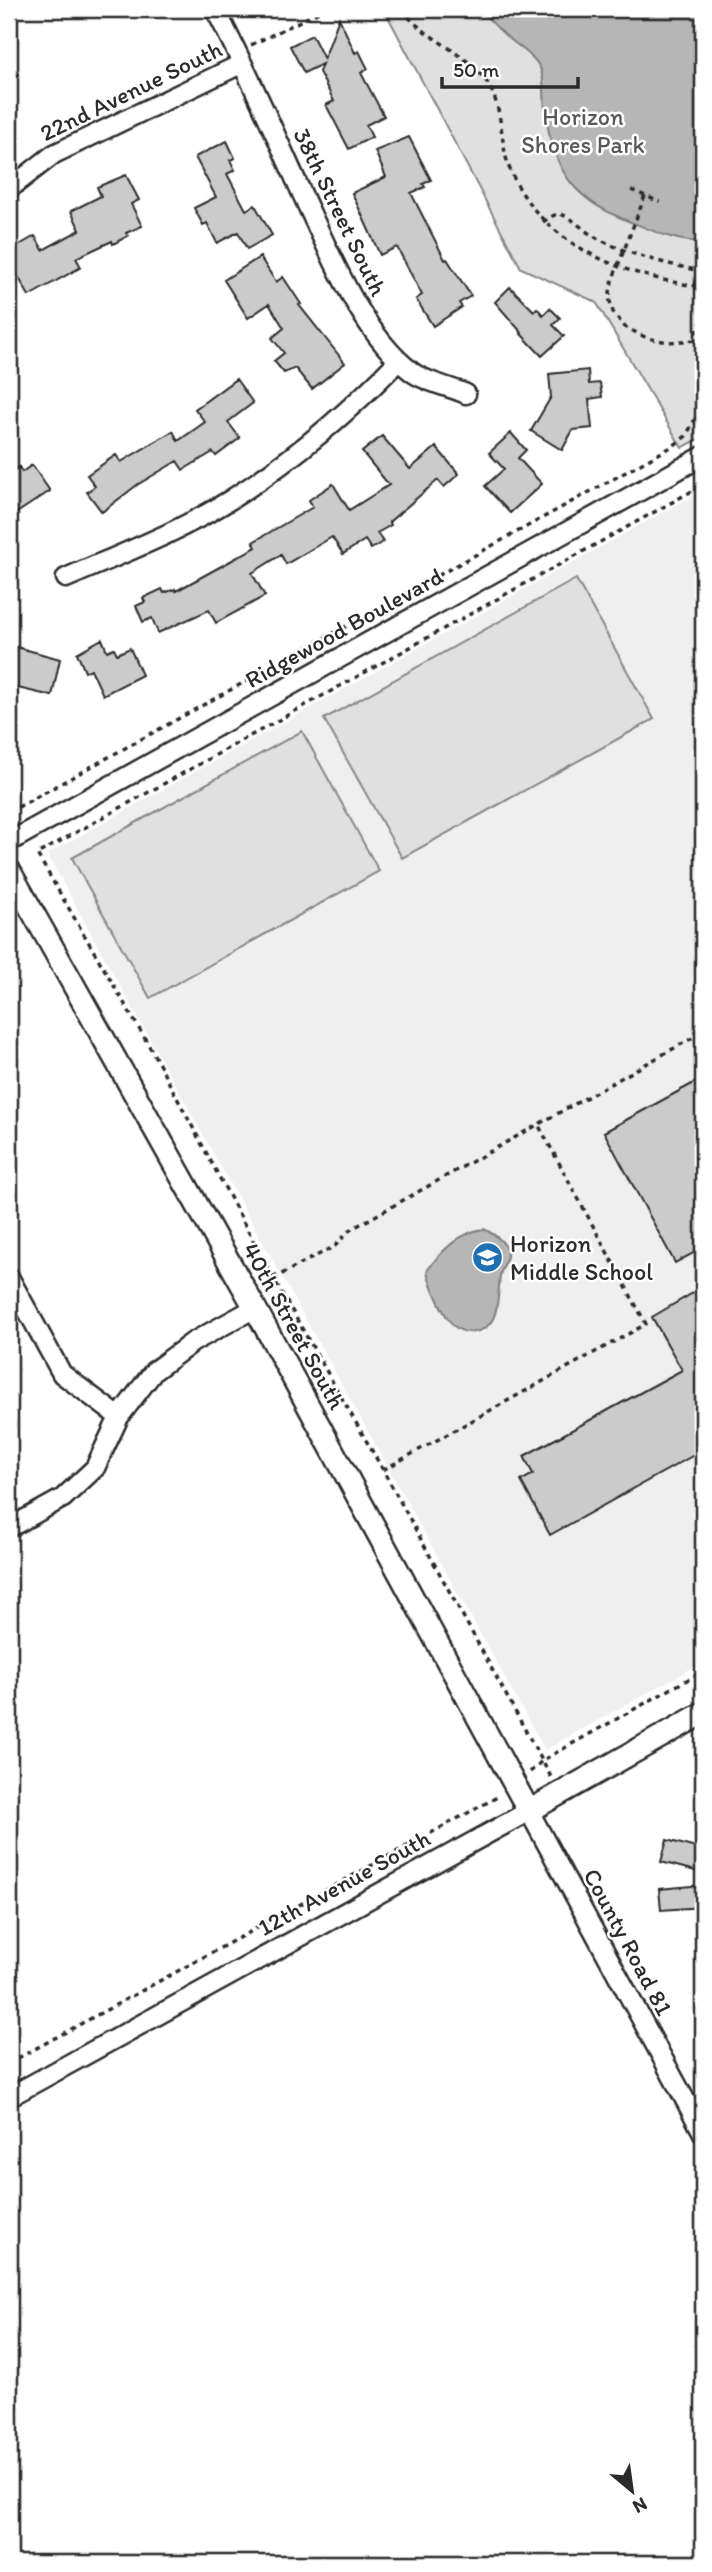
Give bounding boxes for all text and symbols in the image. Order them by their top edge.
street label: 22nd Avenue South [35,34,226,147]
scale bar [442,46,579,90]
text: 50 m [453,57,500,82]
park label: Horizon Shores Park [521,102,645,159]
street label: 38th Street South [287,123,394,300]
street label: Ridgewood Boulevard [240,561,448,694]
place label: Horizon Middle School [510,1229,653,1286]
street label: 40th Street South [237,1237,352,1414]
school or university icon: Horizon Middle School [470,1241,504,1275]
street label: 12th Avenue South [253,1823,435,1942]
street label: County Road 81 [578,1863,679,2020]
north arrow [596,2456,666,2526]
text: N [629,2492,651,2519]

